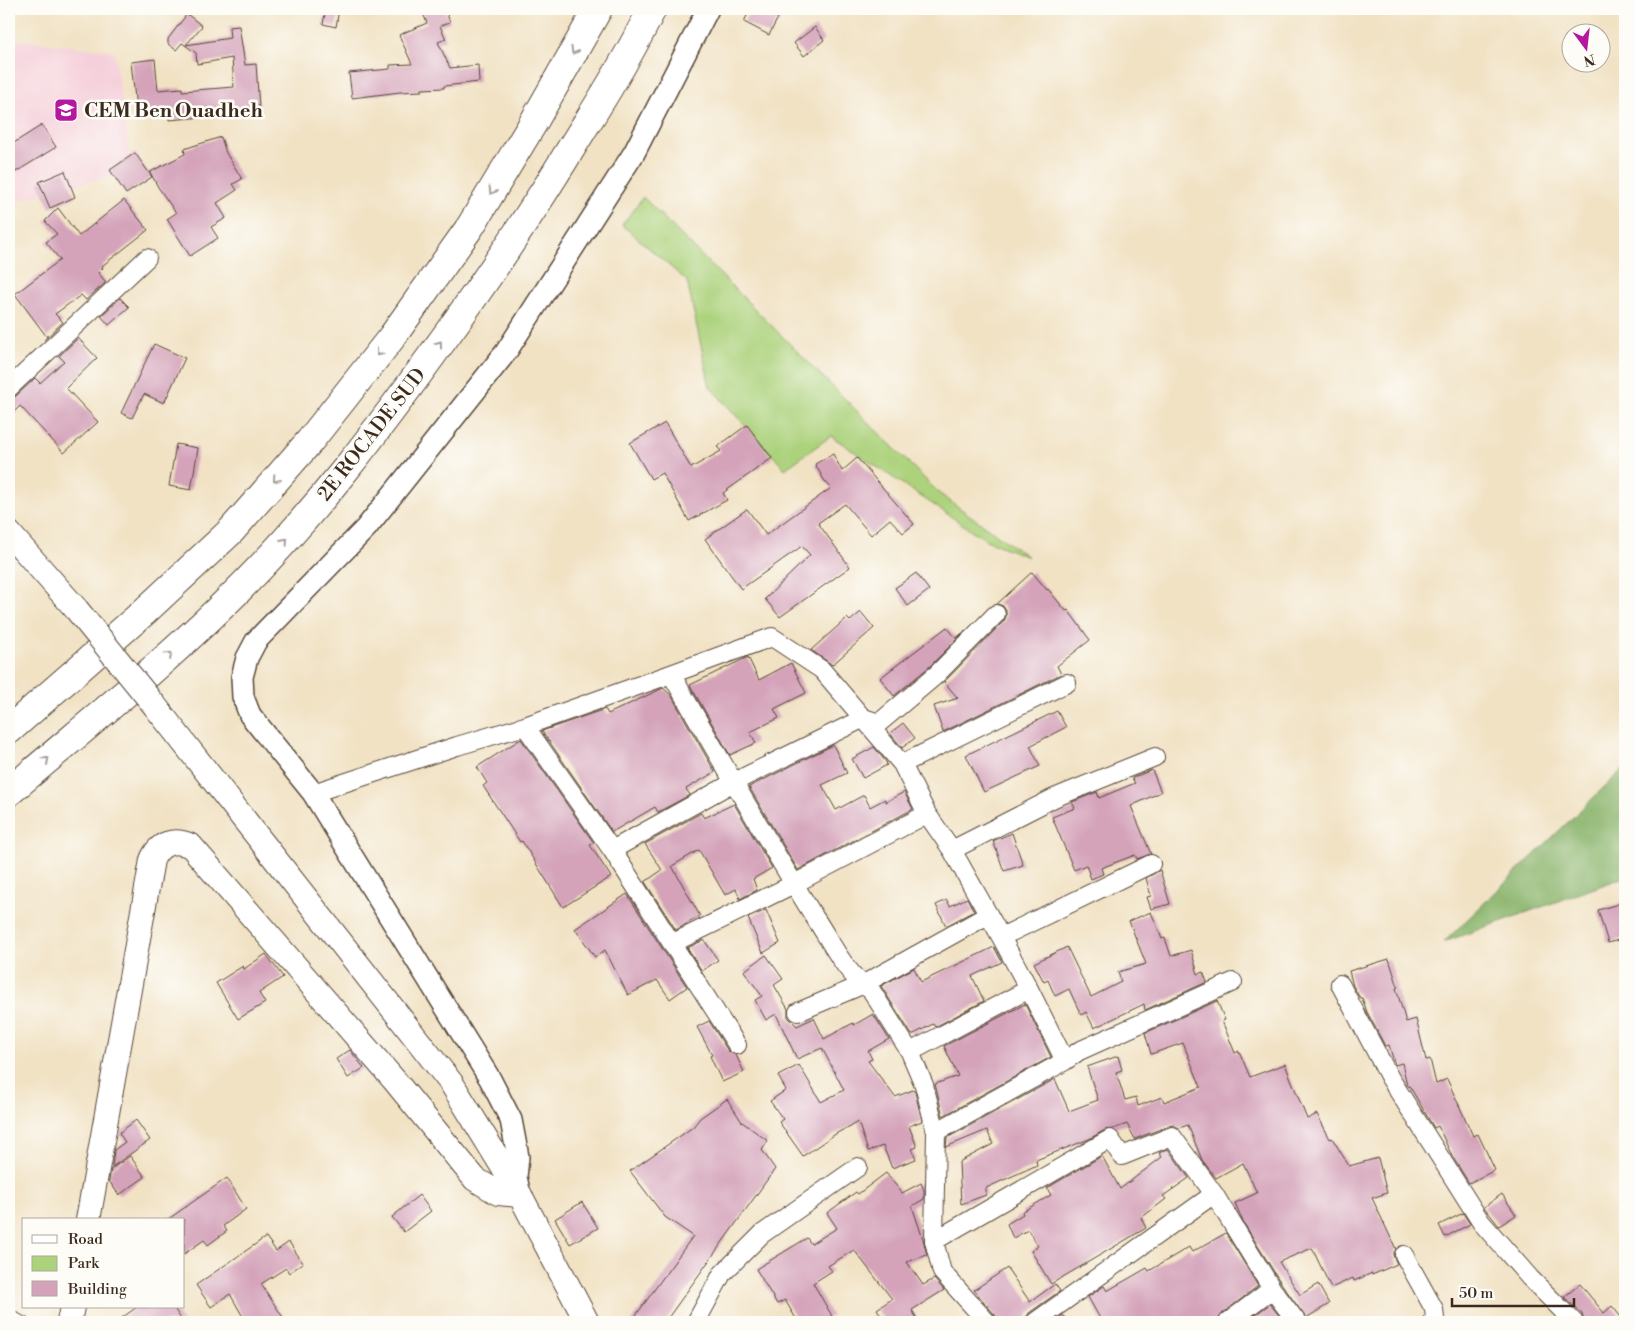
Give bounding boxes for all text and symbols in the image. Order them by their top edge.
north arrow [1562,22,1612,72]
one-way arrow [571,46,581,55]
text: N [1581,49,1597,70]
school or university icon: CEM Ben Ouadheh [53,97,79,123]
place label: CEM Ben Ouadheh [84,99,263,124]
one-way arrow [488,186,498,195]
one-way arrow [433,340,442,350]
one-way arrow [377,347,385,356]
street label: 2E ROCADE SUD [312,363,432,506]
one-way arrow [274,473,282,482]
one-way arrow [279,537,288,546]
one-way arrow [164,652,173,661]
one-way arrow [40,757,49,766]
legend [22,1218,185,1308]
text: Road [68,1230,103,1249]
text: Park [68,1254,100,1273]
scale bar [1452,1276,1574,1308]
text: Building [67,1280,127,1299]
text: 50 m [1459,1284,1493,1303]

